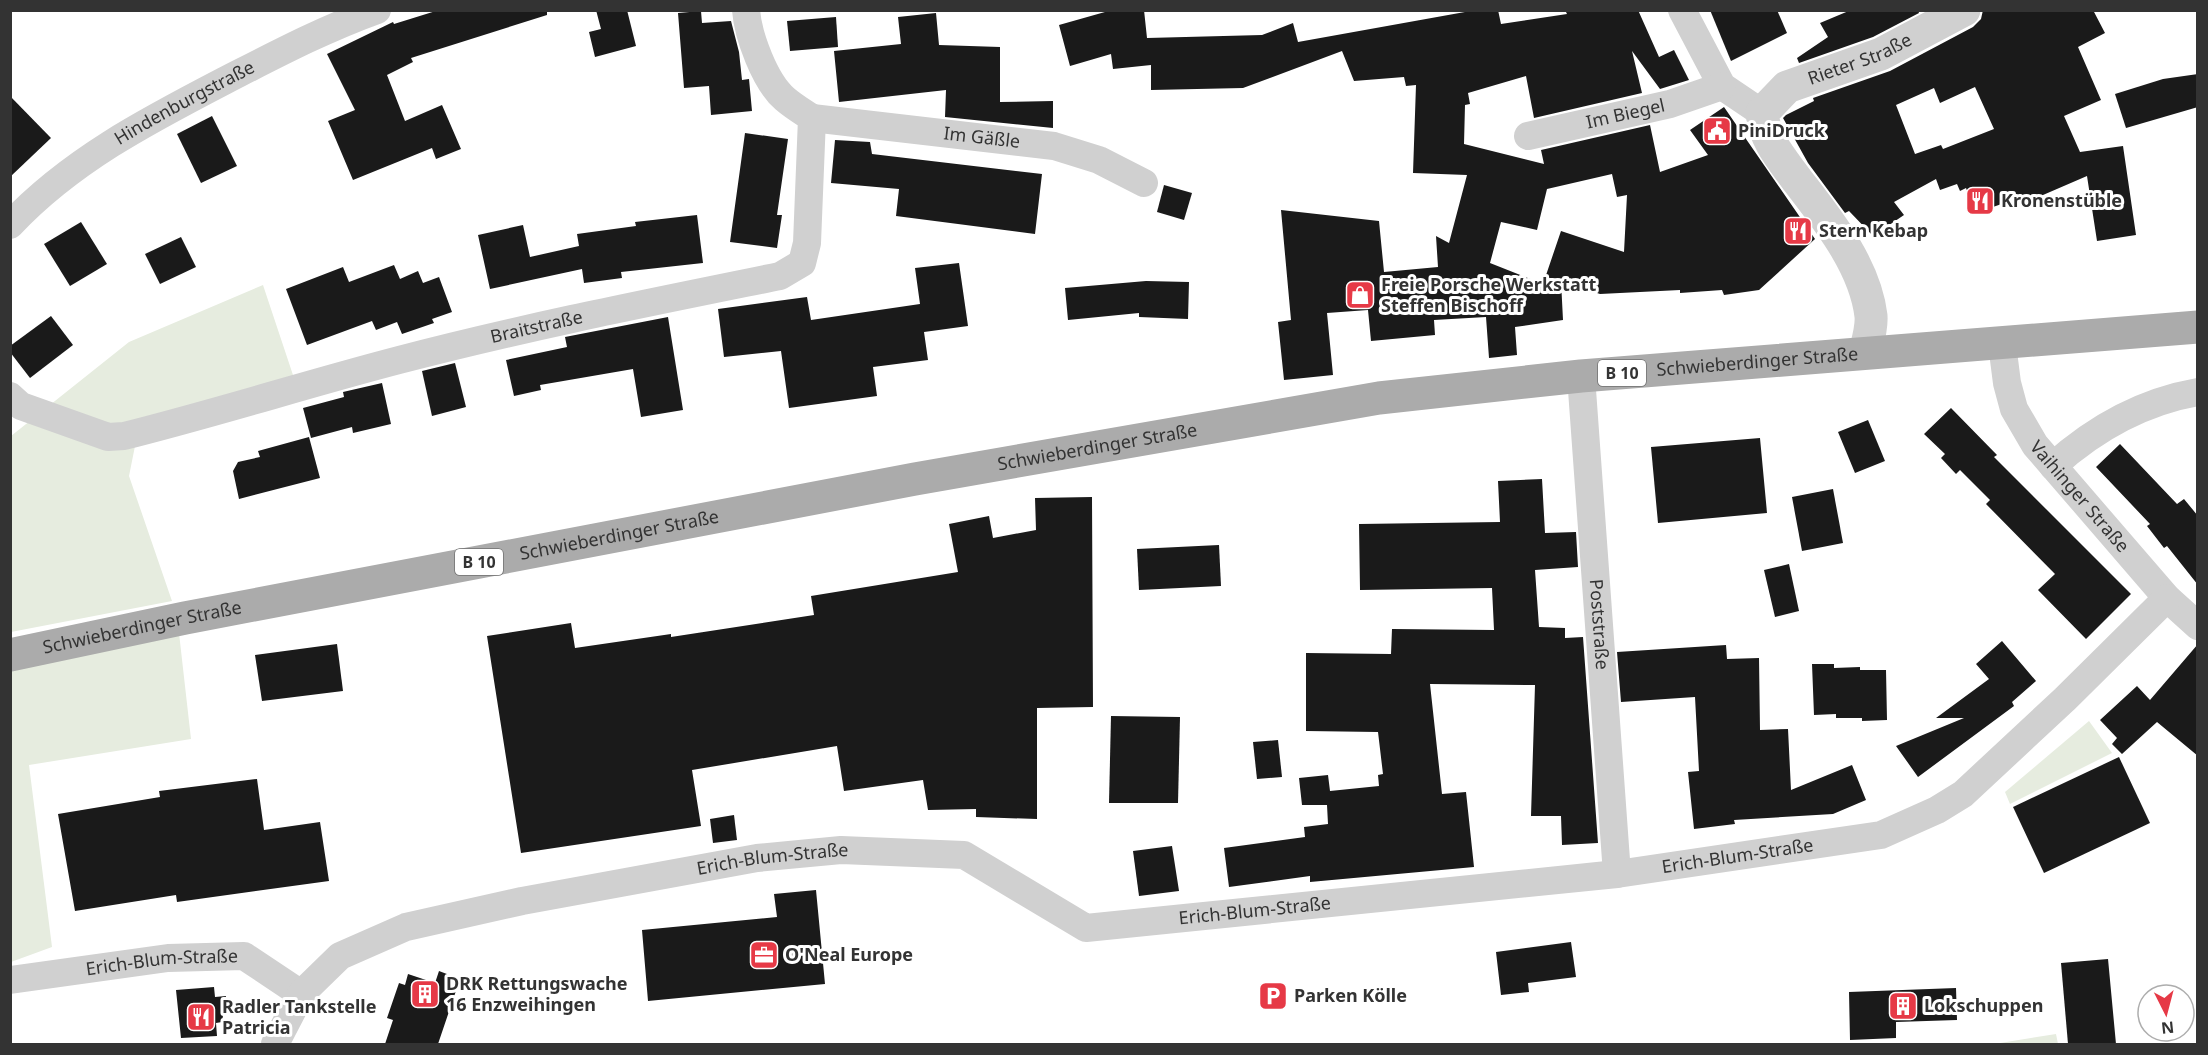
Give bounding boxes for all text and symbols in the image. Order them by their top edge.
street label: Rieter Straße [1804,27,1915,90]
street label: Hindenburgstraße [109,55,258,150]
street label: Im Biegel [1584,93,1667,134]
public building icon: PiniDruck [1701,115,1733,147]
place label: PiniDruck [1738,118,1826,142]
street label: Im Gäßle [942,120,1022,153]
restaurant icon: Kronenstüble [1964,185,1996,217]
place label: Kronenstüble [2001,188,2122,212]
restaurant icon: Stern Kebap [1782,215,1814,247]
place label: Stern Kebap [1819,218,1928,242]
place label: Freie Porsche Werkstatt Steffen Bischoff [1381,272,1596,317]
shop icon: Freie Porsche Werkstatt Steffen Bischoff [1344,279,1376,311]
street label: Braitstraße [488,304,585,348]
street label: Schwieberdinger Straße [1655,341,1859,381]
road number: B 10 [1598,360,1646,386]
street label: Schwieberdinger Straße [995,417,1199,475]
street label: Vaihinger Straße [2025,435,2135,557]
street label: Schwieberdinger Straße [518,504,721,565]
road number: B 10 [455,549,503,575]
street label: Poststraße [1585,578,1615,670]
street label: Schwieberdinger Straße [40,595,243,659]
street label: Erich-Blum-Straße [1660,832,1815,878]
street label: Erich-Blum-Straße [695,837,849,880]
street label: Erich-Blum-Straße [1177,890,1332,930]
office icon: O'Neal Europe [748,939,780,971]
place label: O'Neal Europe [785,942,913,966]
street label: Erich-Blum-Straße [84,943,238,980]
place label: DRK Rettungswache 16 Enzweihingen [446,971,628,1016]
building icon: DRK Rettungswache 16 Enzweihingen [409,978,441,1010]
parking icon: Parken Kölle [1257,980,1289,1012]
place label: Parken Kölle [1294,983,1407,1007]
north arrow [2136,983,2196,1043]
building icon: Lokschuppen [1887,990,1919,1022]
place label: Lokschuppen [1924,993,2043,1017]
place label: Radler Tankstelle Patricia [222,994,376,1039]
restaurant icon: Radler Tankstelle Patricia [185,1001,217,1033]
text: N [2160,1016,2175,1040]

